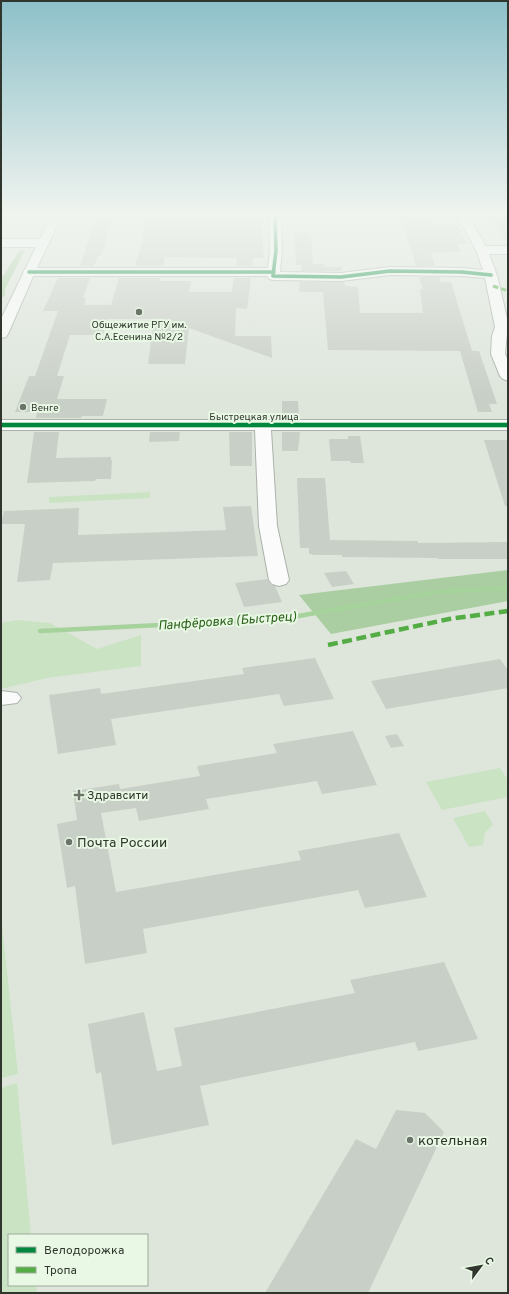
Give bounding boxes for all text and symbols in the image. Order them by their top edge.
marker: Общежитие РГУ им. С.А.Есенина №2/2 [134,307,144,317]
place label: Общежитие РГУ им. С.А.Есенина №2/2 [92,319,186,344]
marker: Венге [18,402,28,412]
place label: Венге [31,402,59,415]
street label: Быстрецкая улица [209,411,299,424]
water label: Панфёровка (Быстрец) [157,609,298,635]
place label: Здравсити [87,788,148,804]
marker: Здравсити [74,790,84,800]
place label: Почта России [77,835,167,852]
marker: Почта России [64,837,74,847]
place label: котельная [418,1133,487,1150]
marker: котельная [405,1135,415,1145]
legend [8,1234,148,1286]
text: Велодорожка [44,1243,124,1259]
north arrow [461,1246,501,1286]
text: С [481,1255,496,1268]
text: Тропа [44,1263,77,1279]

